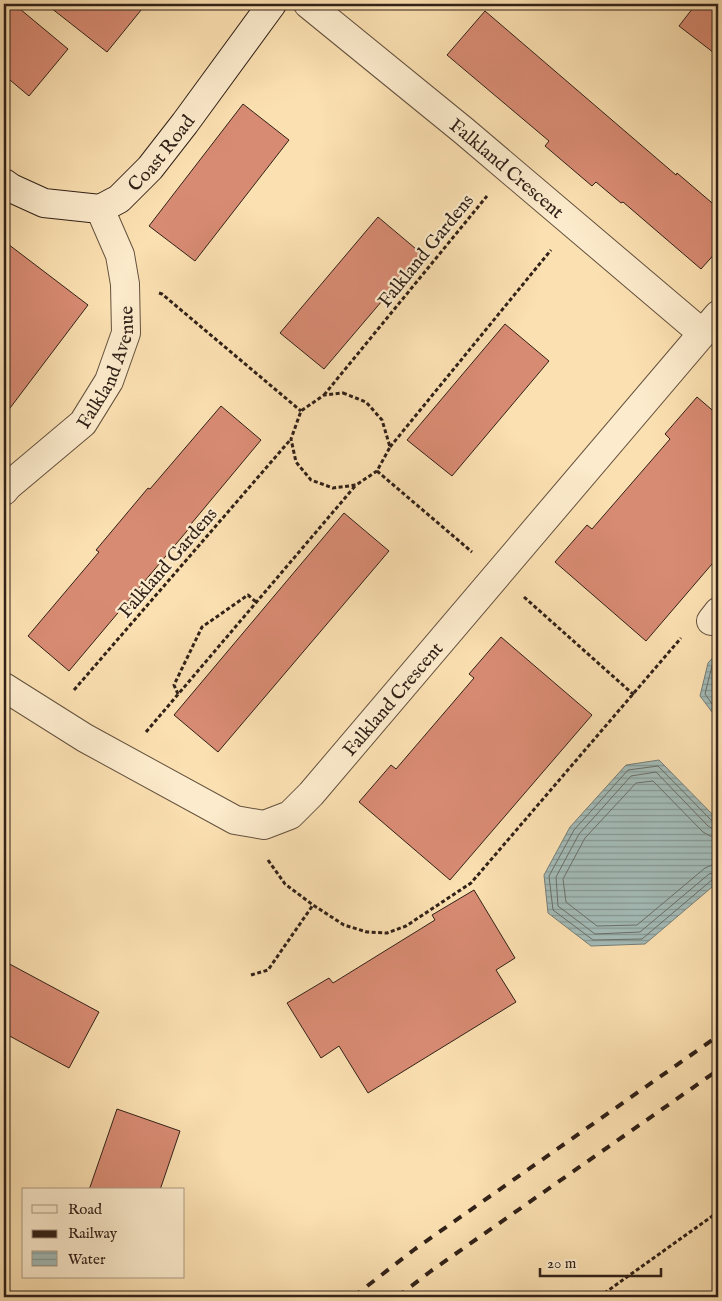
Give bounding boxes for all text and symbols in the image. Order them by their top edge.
street label: Coast Road [123,110,201,197]
street label: Falkland Crescent [444,114,569,225]
street label: Falkland Gardens [373,190,480,313]
street label: Falkland Avenue [72,305,140,434]
street label: Falkland Gardens [114,503,223,624]
street label: Falkland Crescent [338,637,449,762]
legend [22,1188,185,1278]
text: Road [68,1200,103,1219]
text: Railway [68,1224,118,1243]
scale bar [540,1246,661,1278]
text: Water [68,1250,106,1269]
text: 20 m [547,1254,577,1273]

